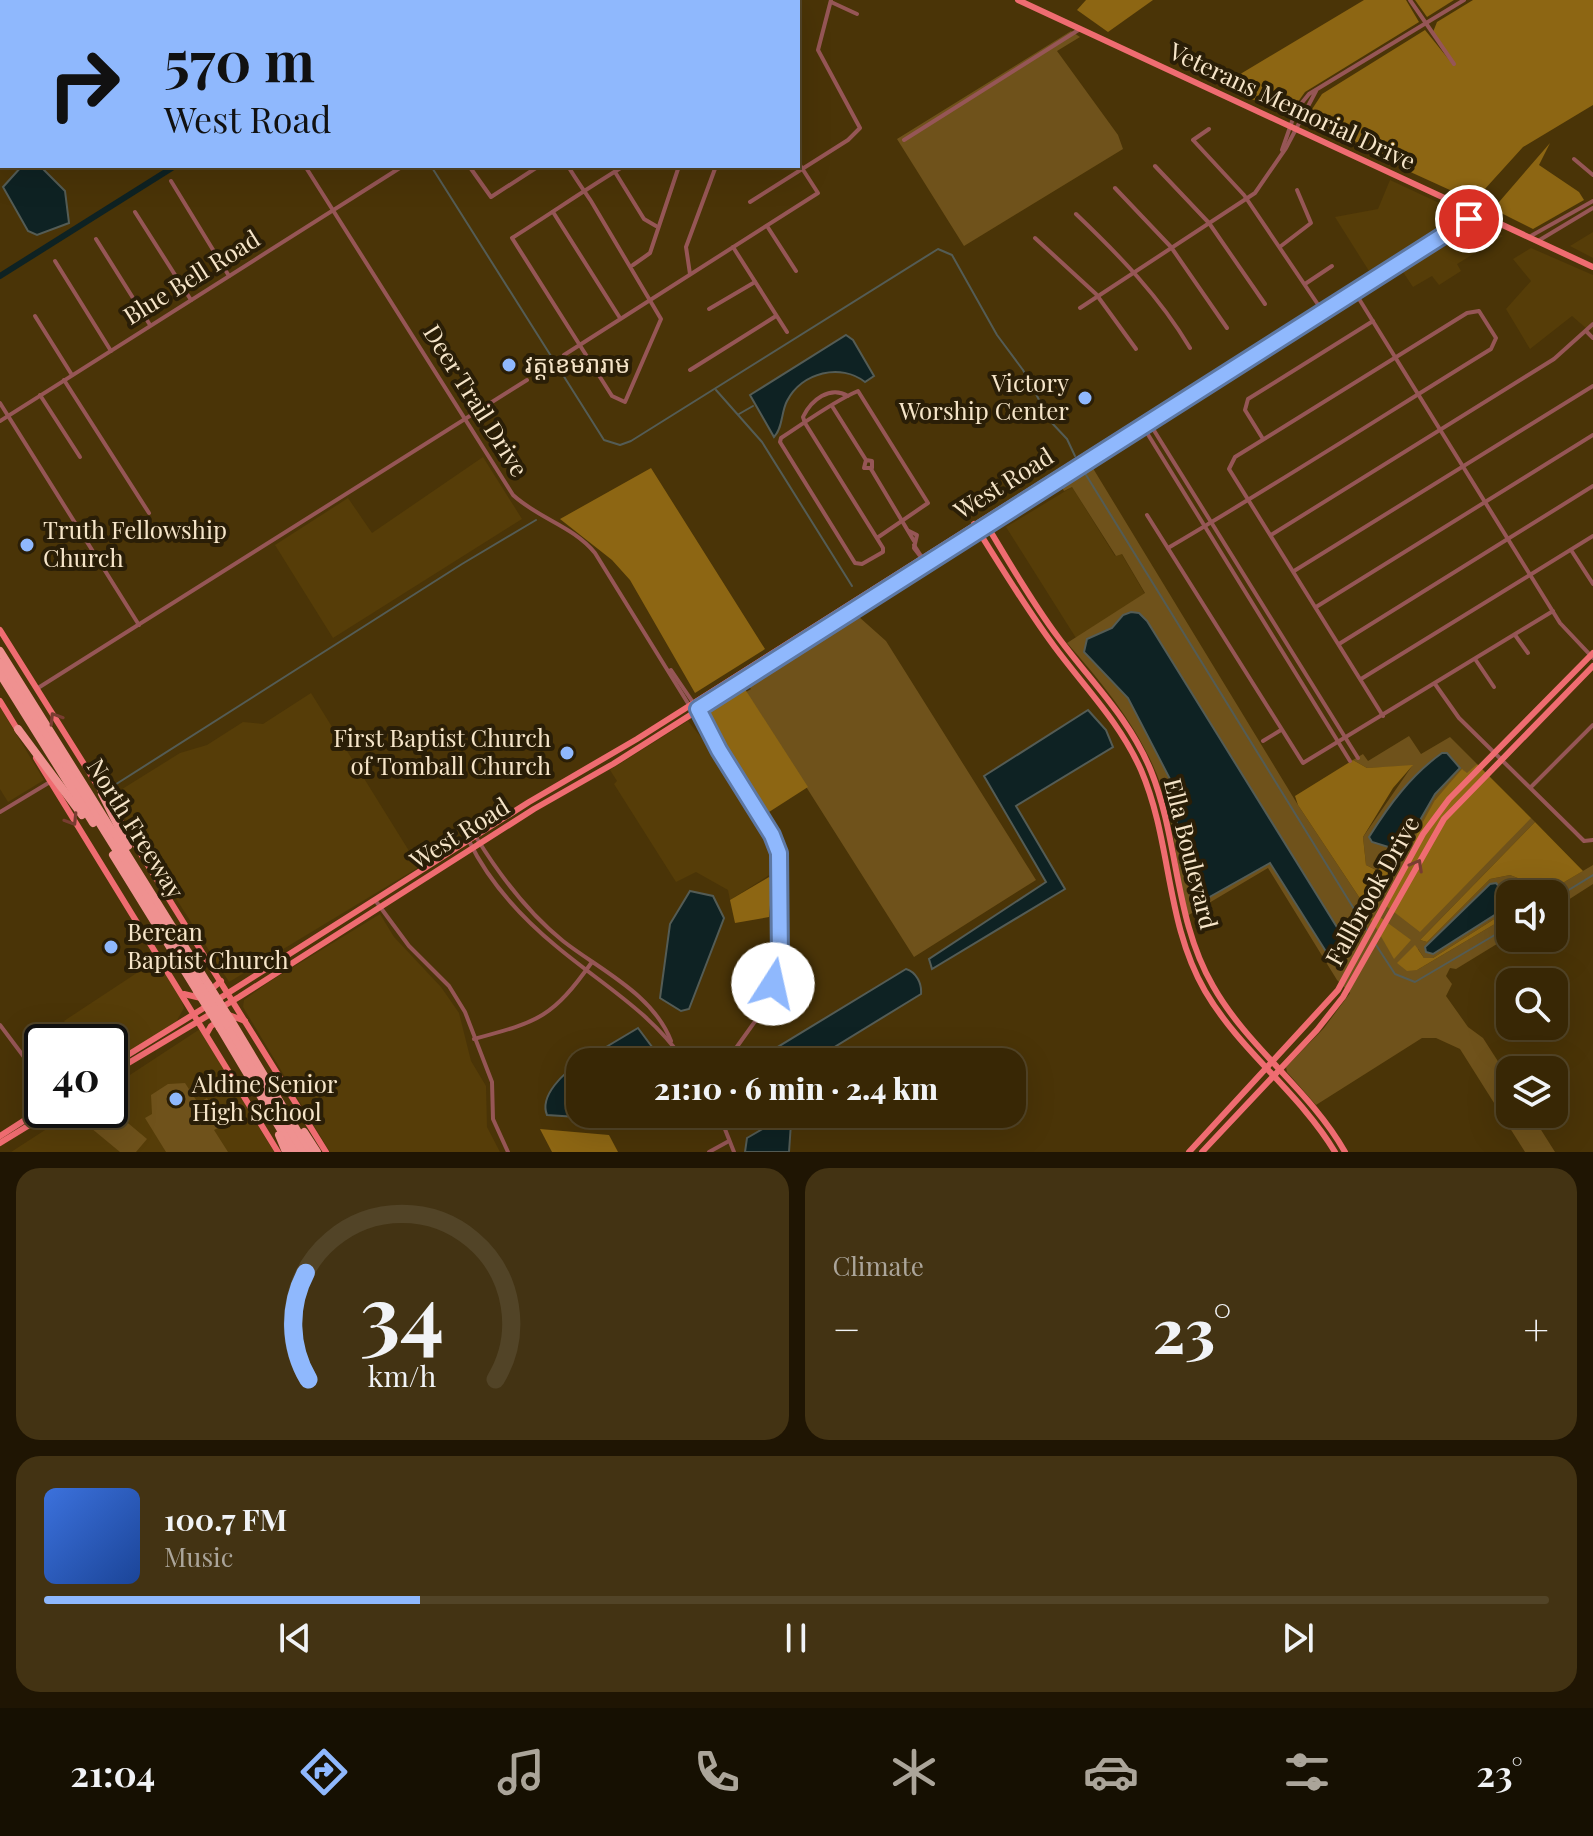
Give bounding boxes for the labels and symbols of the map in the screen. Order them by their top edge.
street label: Veterans Memorial Drive [1164,34,1421,176]
pin [1435,185,1503,253]
street label: Blue Bell Road [117,222,265,331]
street label: Deer Trail Drive [417,318,536,482]
place label: វត្តខេមរារាម [525,347,630,380]
marker: វត្តខេមរារាម [500,356,518,374]
place label: Victory Worship Center [898,366,1069,426]
marker: Victory Worship Center [1076,389,1094,407]
street label: West Road [946,439,1059,526]
place label: Truth Fellowship Church [43,513,227,573]
marker: Truth Fellowship Church [18,536,36,554]
one-way arrow [49,712,64,727]
place label: First Baptist Church of Tomball Church [333,721,551,781]
marker: First Baptist Church of Tomball Church [558,744,576,762]
street label: North Freeway [81,752,192,904]
street label: Ella Boulevard [1158,775,1226,932]
street label: West Road [402,789,515,876]
street label: Fallbrook Drive [1317,810,1426,971]
one-way arrow [63,811,78,825]
one-way arrow [1407,859,1423,873]
place label: Berean Baptist Church [127,915,289,975]
marker: Berean Baptist Church [102,938,120,956]
position arrow [731,942,815,1026]
speed limit sign: 40 [24,1024,128,1128]
place label: Aldine Senior High School [191,1067,338,1127]
marker: Aldine Senior High School [167,1090,185,1108]

